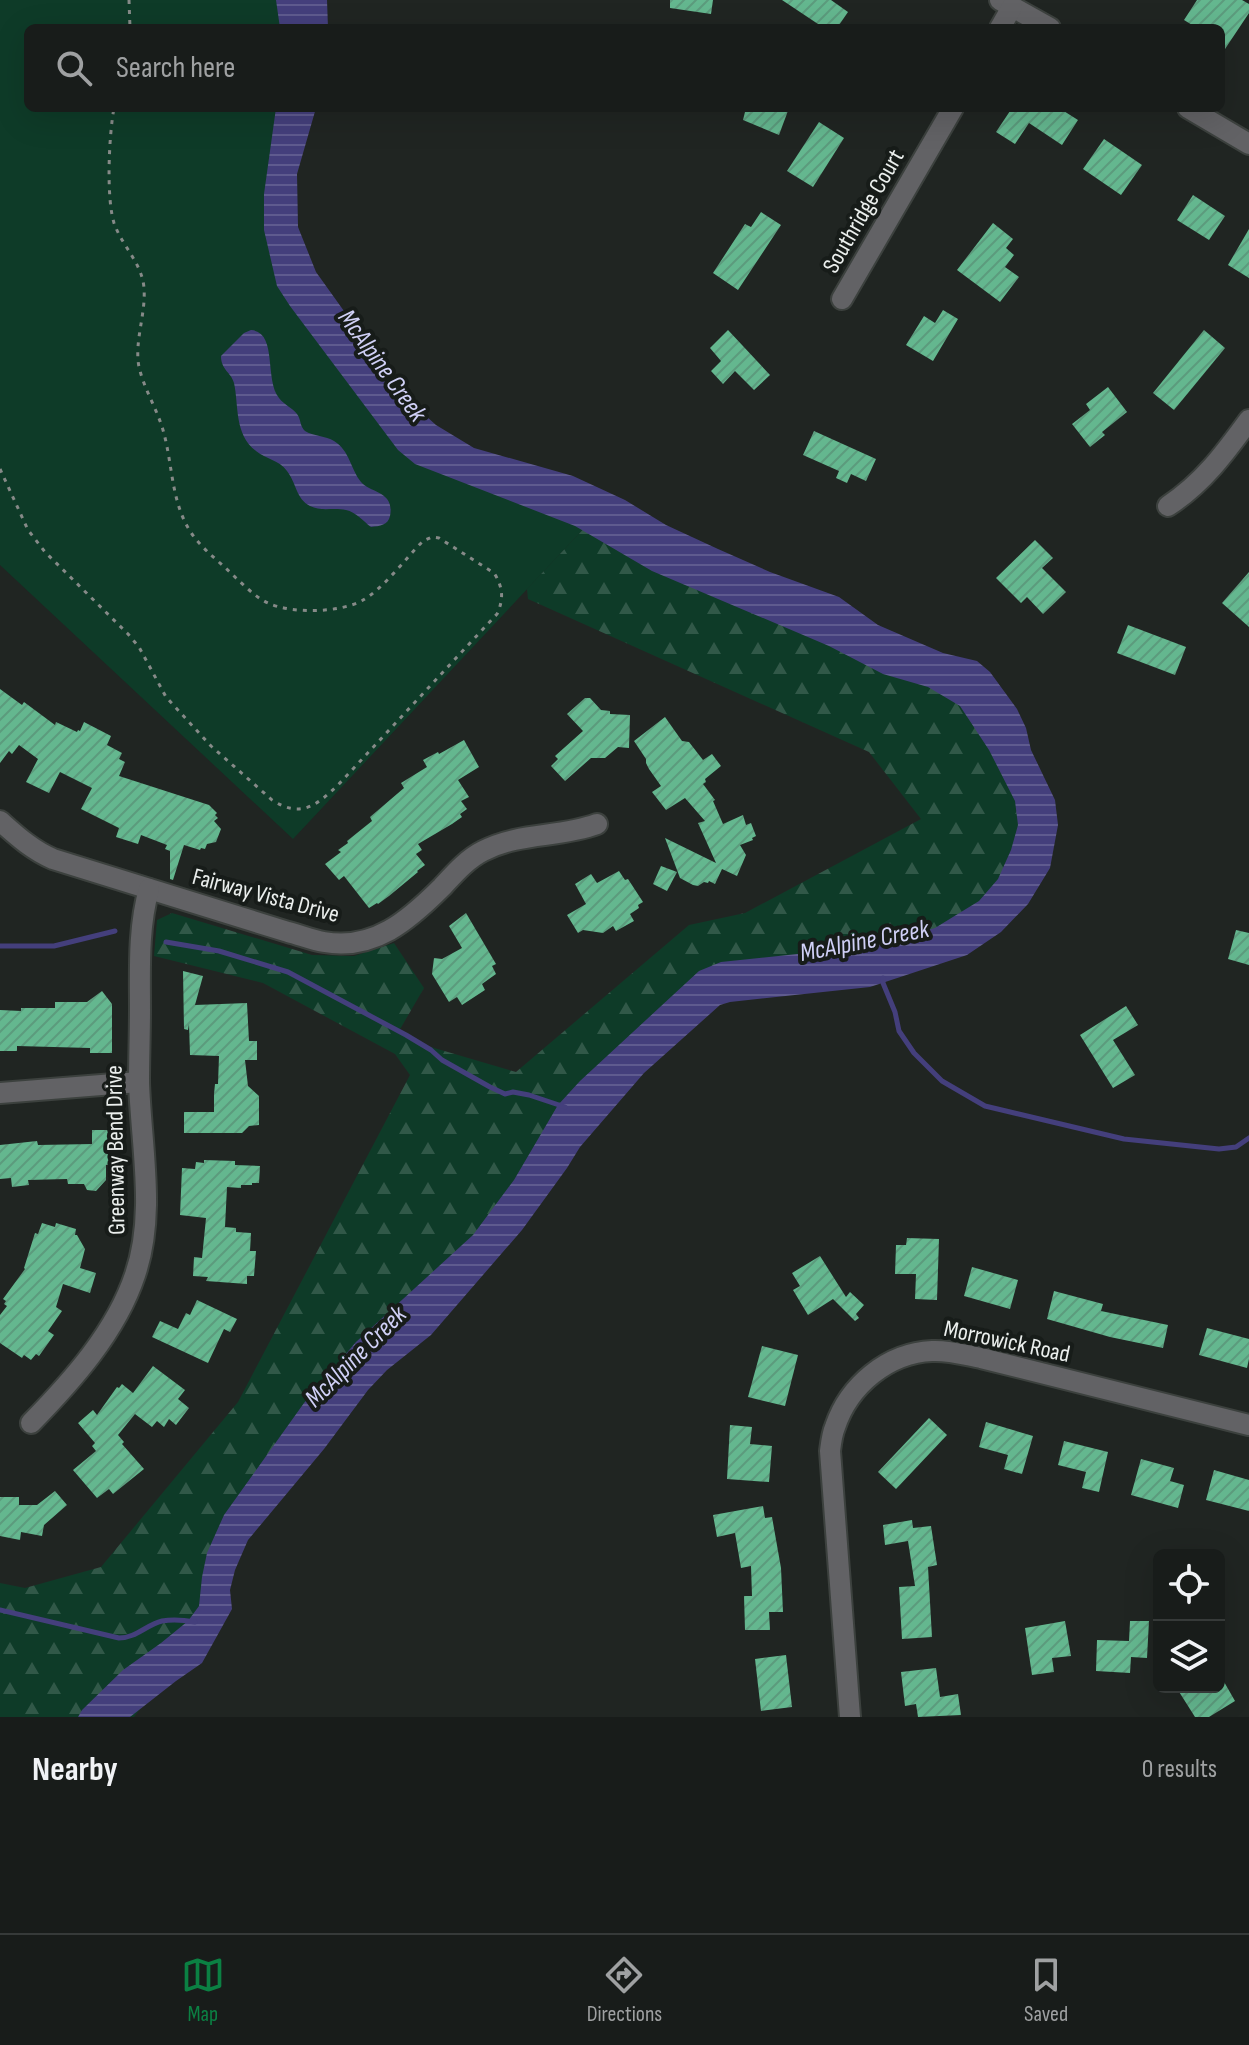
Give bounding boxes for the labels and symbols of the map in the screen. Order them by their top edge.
street label: Southridge Court [816,144,911,278]
water label: McAlpine Creek [331,304,434,429]
street label: Fairway Vista Drive [189,862,343,929]
water label: McAlpine Creek [797,914,933,969]
street label: Greenway Bend Drive [100,1065,131,1235]
water label: McAlpine Creek [299,1299,414,1414]
street label: Morrowick Road [941,1314,1072,1369]

